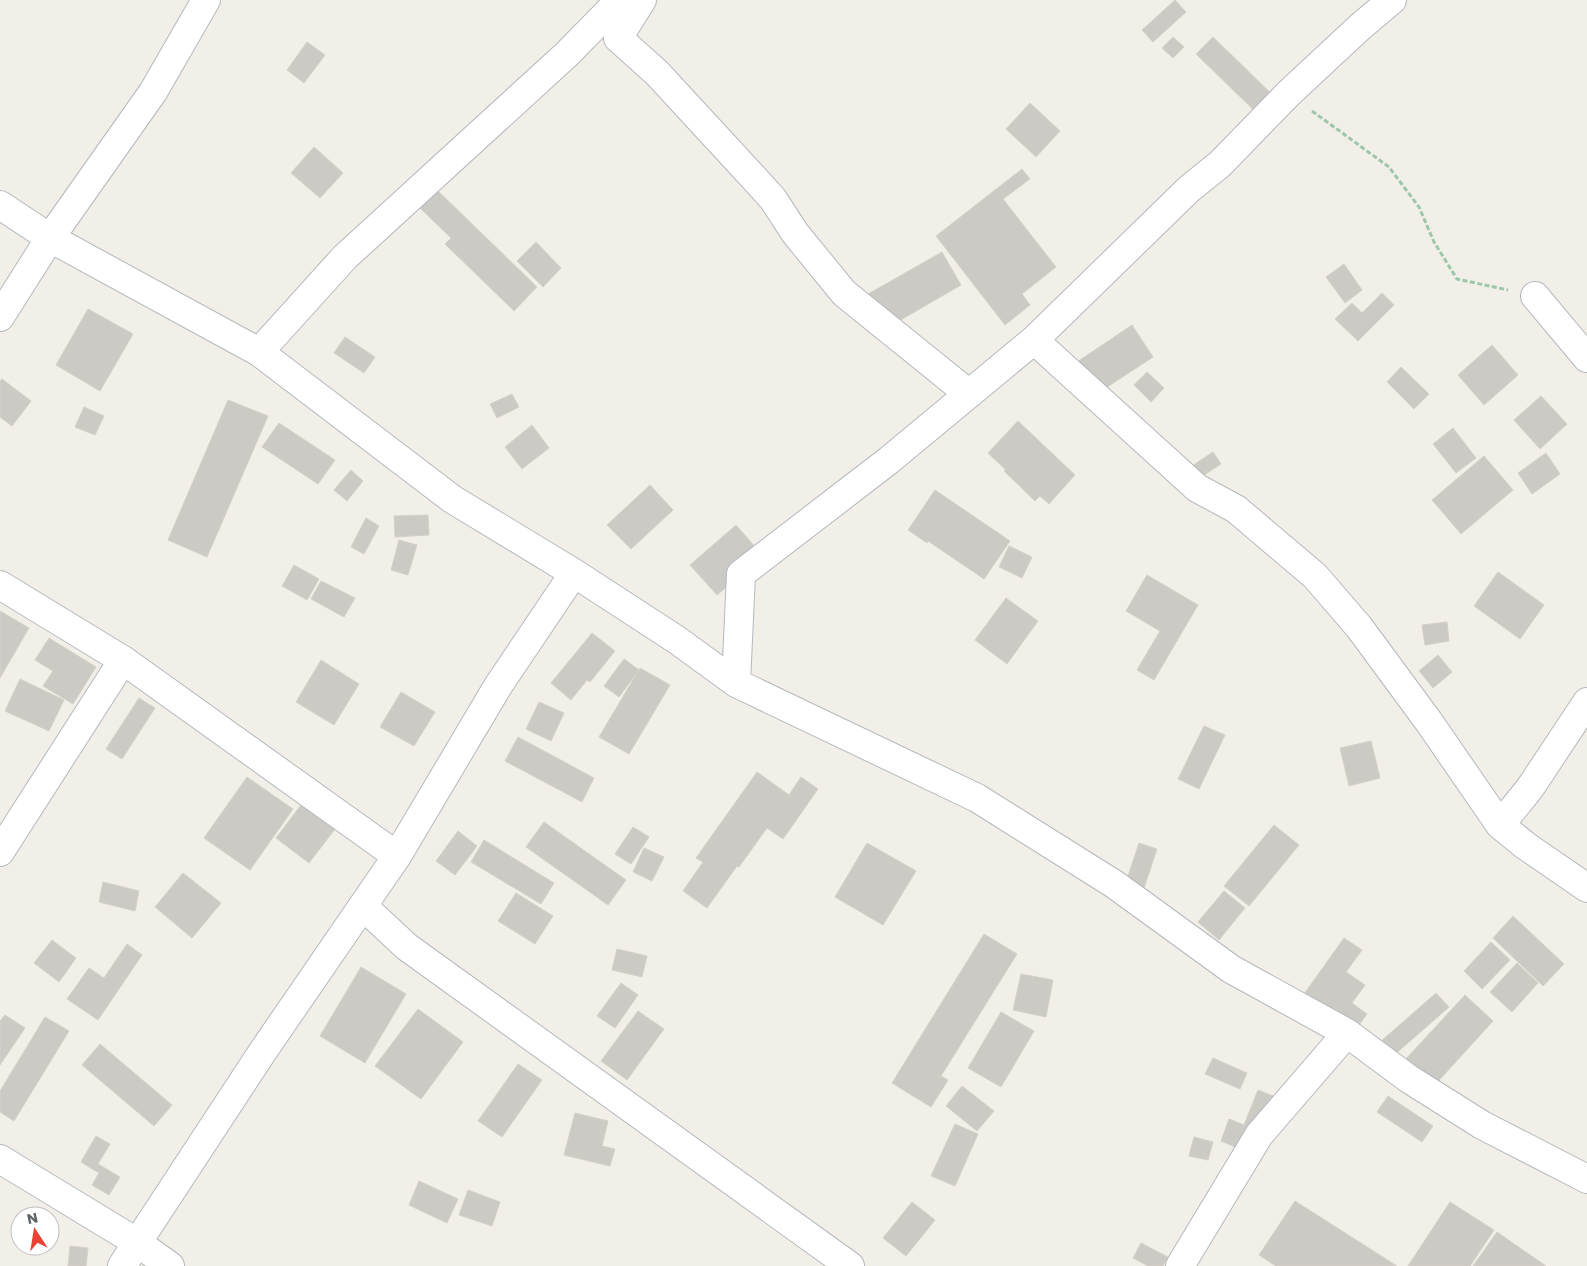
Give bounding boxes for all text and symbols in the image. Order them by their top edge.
north arrow [10,1206,60,1256]
text: N [25,1207,40,1229]

